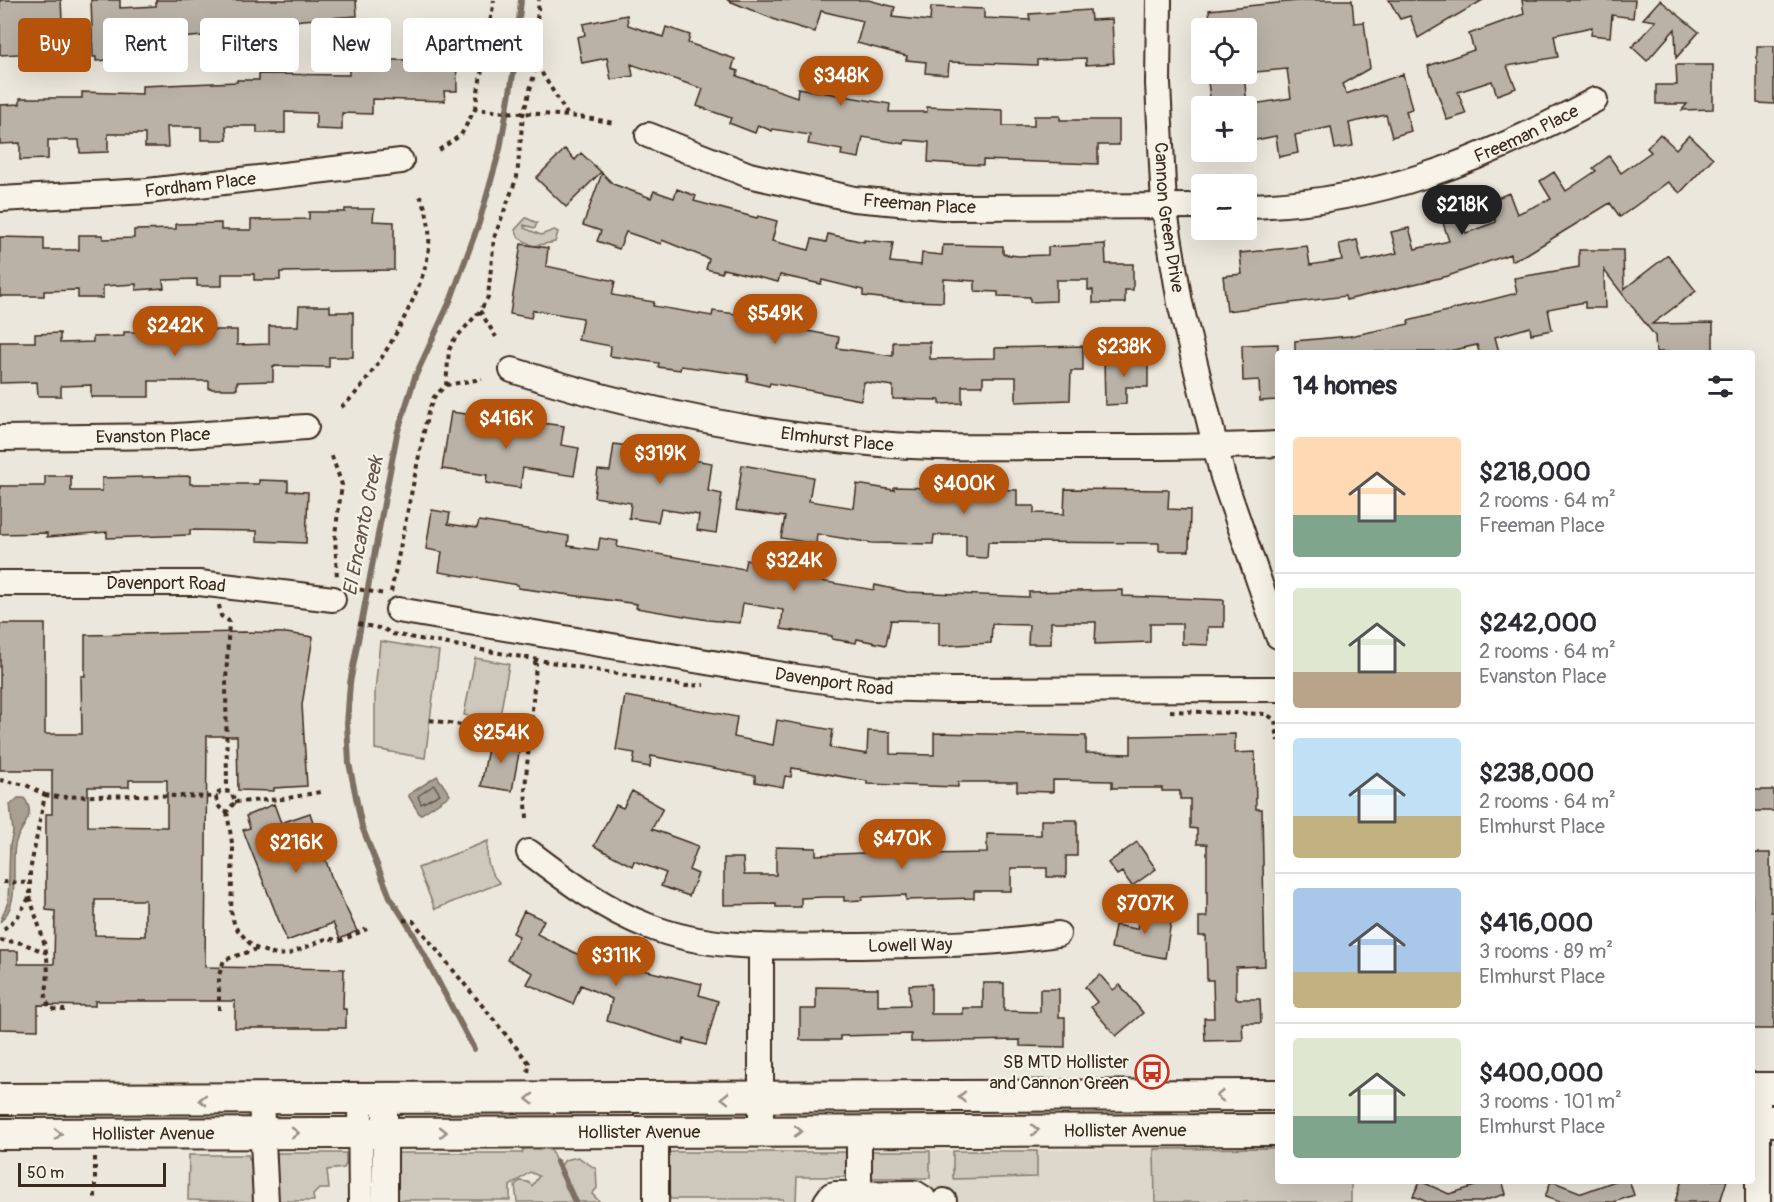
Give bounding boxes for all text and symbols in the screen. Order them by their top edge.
chip: Buy [18,18,91,72]
chip: Rent [103,18,188,72]
chip: Filters [200,18,299,72]
chip: New [311,18,391,72]
chip: Apartment [403,18,543,72]
map controls [1191,18,1257,240]
button: locate [1191,18,1257,84]
pin: $348K [799,56,883,107]
text: $348K [813,63,869,88]
button: + [1191,96,1257,162]
street label: Freeman Place [1471,99,1583,168]
street label: Cannon Green Drive [1149,142,1190,294]
street label: Fordham Place [144,167,257,203]
button: − [1191,174,1257,240]
pin: $218K [1420,185,1504,236]
street label: Freeman Place [862,188,976,219]
text: $218K [1436,192,1488,217]
pin: $549K [733,294,817,345]
text: $549K [747,301,803,326]
pin: $242K [133,306,217,357]
text: $242K [147,313,203,338]
pin: $238K [1082,327,1166,378]
text: $238K [1097,334,1151,359]
text: 14 homes [1293,370,1397,402]
icon: filters [1704,370,1737,403]
pin: $416K [464,399,548,450]
text: $416K [479,406,533,431]
street label: Elmhurst Place [779,421,894,457]
street label: Evanston Place [96,422,211,448]
pin: $319K [618,434,702,485]
text: $319K [634,441,686,466]
water label: El Encanto Creek [337,453,389,598]
text: $218,000 [1479,456,1591,488]
icon: home [1341,461,1413,533]
pin: $400K [922,464,1006,515]
text: $400K [933,471,995,496]
text: 2 rooms · 64 m² [1479,488,1616,513]
text: Freeman Place [1479,513,1605,538]
pin: $324K [752,541,836,592]
text: $324K [766,548,822,573]
street label: Davenport Road [106,572,227,598]
text: $242,000 [1479,607,1597,639]
icon: home [1341,612,1413,684]
text: 2 rooms · 64 m² [1479,639,1616,664]
street label: Davenport Road [773,662,894,700]
text: Evanston Place [1479,664,1606,689]
pin: $254K [459,713,543,764]
text: $254K [473,720,529,745]
text: $238,000 [1479,757,1594,789]
icon: home [1341,762,1413,834]
text: 2 rooms · 64 m² [1479,789,1616,814]
text: Elmhurst Place [1479,814,1605,839]
pin: $470K [860,819,944,870]
pin: $216K [254,823,338,874]
text: $470K [873,826,931,851]
text: $216K [269,830,323,855]
pin: $707K [1103,884,1187,935]
text: $707K [1116,891,1174,916]
text: $416,000 [1479,907,1593,939]
icon: home [1341,912,1413,984]
street label: Lowell Way [868,932,953,957]
pin: $311K [574,936,658,987]
text: 3 rooms · 89 m² [1479,939,1613,964]
text: $311K [591,943,641,968]
text: Elmhurst Place [1479,964,1605,989]
place label: SB MTD Hollister and Cannon Green [989,1051,1130,1095]
bus stop icon: SB MTD Hollister and Cannon Green [1134,1054,1170,1090]
text: $400,000 [1479,1057,1604,1089]
icon: home [1341,1062,1413,1134]
text: 3 rooms · 101 m² [1479,1089,1622,1114]
one-way arrow [1215,1090,1224,1102]
one-way arrow [957,1091,966,1103]
one-way arrow [720,1092,729,1105]
one-way arrow [525,1093,534,1105]
one-way arrow [198,1094,207,1106]
text: Elmhurst Place [1479,1114,1605,1139]
street label: Hollister Avenue [1064,1119,1187,1142]
street label: Hollister Avenue [578,1120,701,1144]
street label: Hollister Avenue [92,1122,215,1145]
one-way arrow [1031,1124,1040,1136]
one-way arrow [794,1125,803,1137]
one-way arrow [439,1126,448,1138]
one-way arrow [291,1127,300,1139]
one-way arrow [54,1128,63,1140]
scale bar [18,1160,166,1188]
text: 50 m [27,1163,64,1183]

